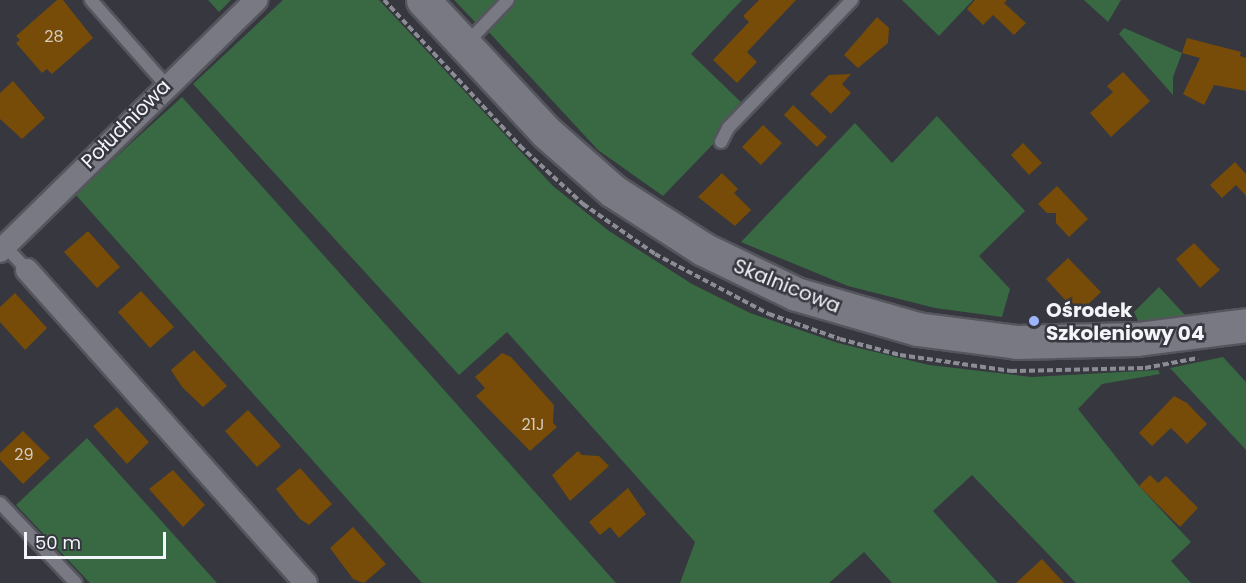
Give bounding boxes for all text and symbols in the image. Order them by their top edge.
house number: 28 [44,27,64,47]
street label: Południowa [76,74,176,174]
street label: Skalnicowa [730,254,844,318]
place label: Ośrodek Szkoleniowy 04 [1046,298,1204,345]
marker: Ośrodek Szkoleniowy 04 [1027,314,1041,328]
house number: 21J [522,415,544,435]
house number: 29 [14,445,34,465]
scale bar [27,520,170,558]
text: 50 m [35,530,81,555]

